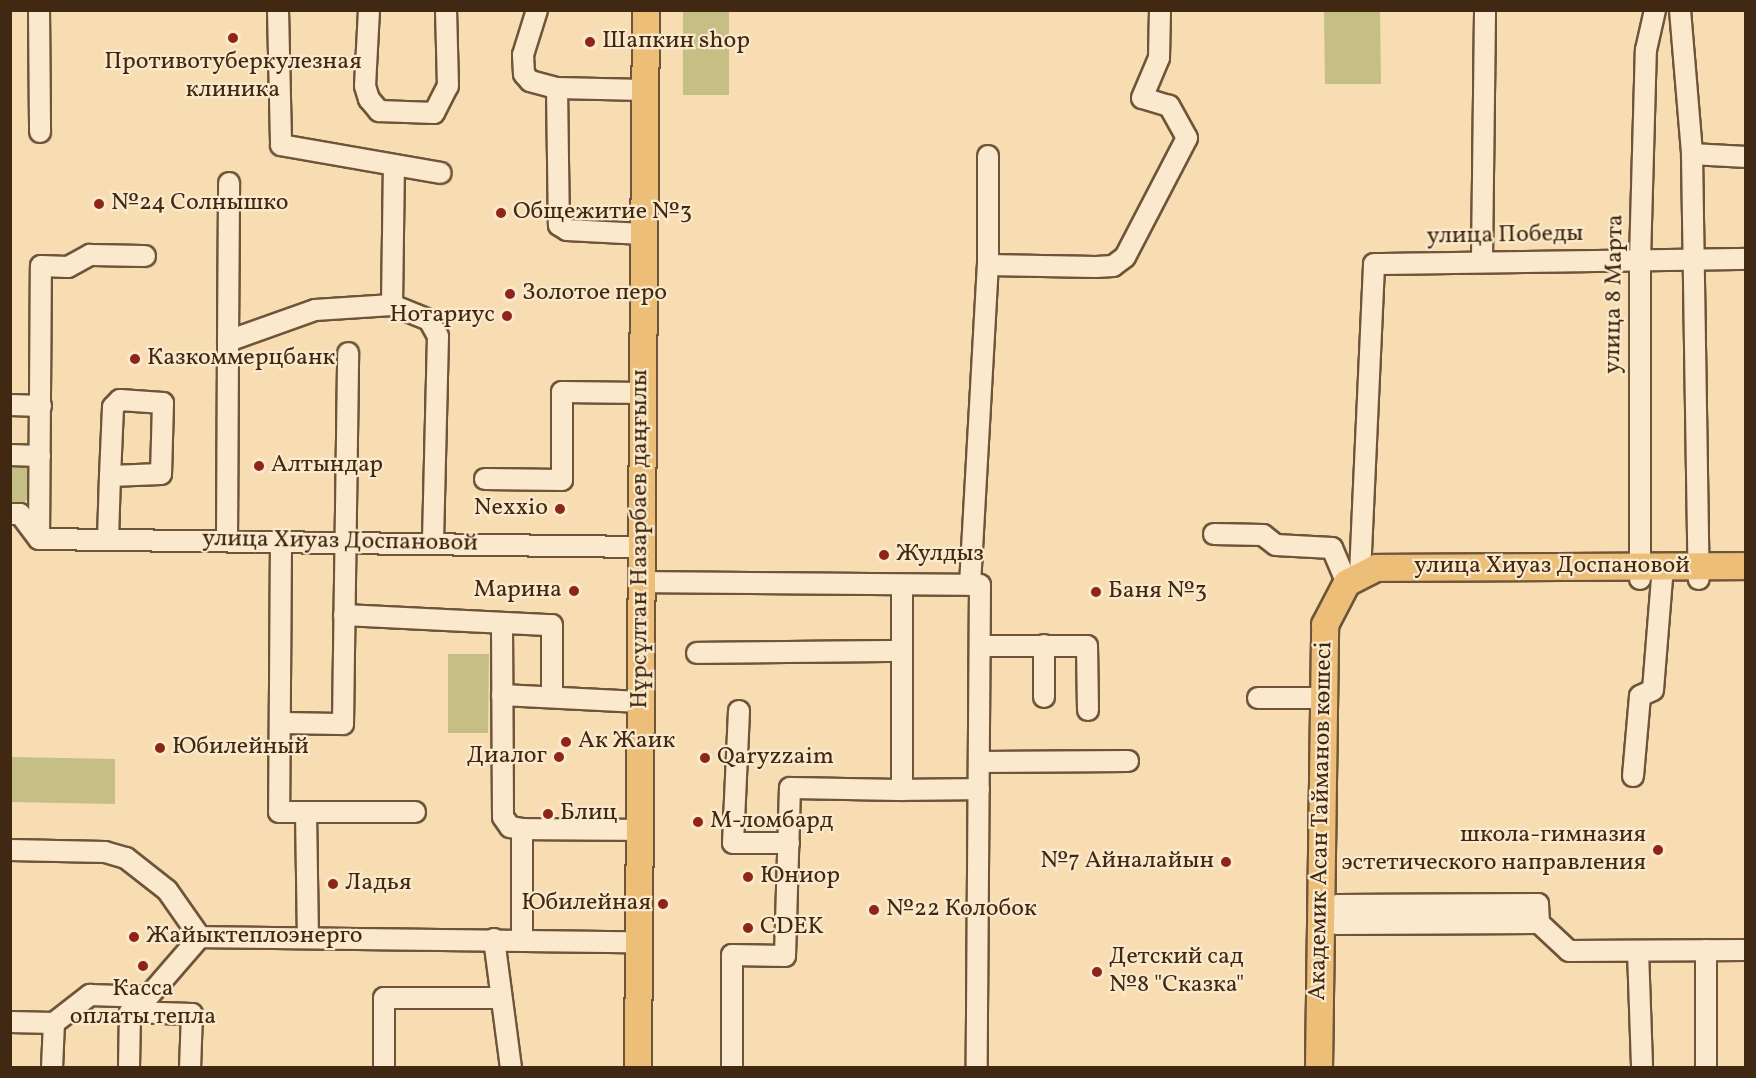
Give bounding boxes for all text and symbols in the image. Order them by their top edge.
place label: Шапкин shop [602,28,750,56]
marker: Противотуберкулезная клиника [224,29,242,47]
marker: Шапкин shop [583,35,597,49]
place label: Противотуберкулезная клиника [104,49,362,105]
place label: №24 Солнышко [111,190,289,218]
marker: №24 Солнышко [92,197,106,211]
place label: Общежитие №3 [513,199,692,227]
marker: Общежитие №3 [494,206,508,220]
street label: улица 8 Марта [1599,214,1631,374]
street label: улица Победы [1426,220,1584,252]
place label: Золотое перо [522,280,667,308]
marker: Золотое перо [503,287,517,301]
place label: Нотариус [389,302,495,330]
marker: Нотариус [500,309,514,323]
place label: Казкоммерцбанк [147,345,335,373]
marker: Казкоммерцбанк [128,352,142,366]
street label: Нұрсұлтан Назарбаев даңғылы [627,369,655,709]
place label: Алтындар [271,452,383,480]
marker: Алтындар [252,459,266,473]
place label: Nexxio [474,495,548,523]
marker: Nexxio [553,502,567,516]
street label: улица Хиуаз Доспановой [202,525,478,559]
place label: Жулдыз [896,541,984,569]
marker: Жулдыз [877,548,891,562]
street label: улица Хиуаз Доспановой [1414,553,1690,581]
place label: Марина [473,577,562,605]
place label: Баня №3 [1108,578,1207,606]
marker: Марина [567,584,581,598]
marker: Баня №3 [1089,585,1103,599]
street label: Академик Асан Тайманов көшесі [1304,641,1340,1001]
place label: Ак Жаик [578,728,675,756]
place label: Юбилейный [172,734,309,762]
marker: Ак Жаик [559,735,573,749]
marker: Юбилейный [153,741,167,755]
place label: Диалог [467,743,547,771]
place label: Qaryzzaim [717,744,834,772]
marker: Диалог [552,750,566,764]
marker: Qaryzzaim [698,751,712,765]
place label: Блиц [560,800,617,828]
marker: Блиц [541,807,555,821]
place label: М-ломбард [710,808,833,836]
marker: М-ломбард [691,815,705,829]
place label: школа-гимназия эстетического направления [1342,822,1646,878]
marker: школа-гимназия эстетического направления [1651,843,1665,857]
place label: №7 Айналайын [1040,848,1214,876]
marker: №7 Айналайын [1219,855,1233,869]
place label: Юниор [760,863,840,891]
place label: Ладья [345,870,411,898]
marker: Юниор [741,870,755,884]
marker: Ладья [326,877,340,891]
place label: Юбилейная [521,890,651,918]
place label: №22 Колобок [886,896,1037,924]
marker: Юбилейная [656,897,670,911]
marker: №22 Колобок [867,903,881,917]
place label: CDEK [760,914,824,942]
marker: CDEK [741,921,755,935]
place label: Жайыктеплоэнерго [146,923,363,951]
marker: Жайыктеплоэнерго [127,930,141,944]
place label: Детский сад №8 "Сказка" [1109,944,1244,1000]
marker: Касса оплаты тепла [136,959,150,973]
marker: Детский сад №8 "Сказка" [1090,965,1104,979]
place label: Касса оплаты тепла [69,976,217,1032]

